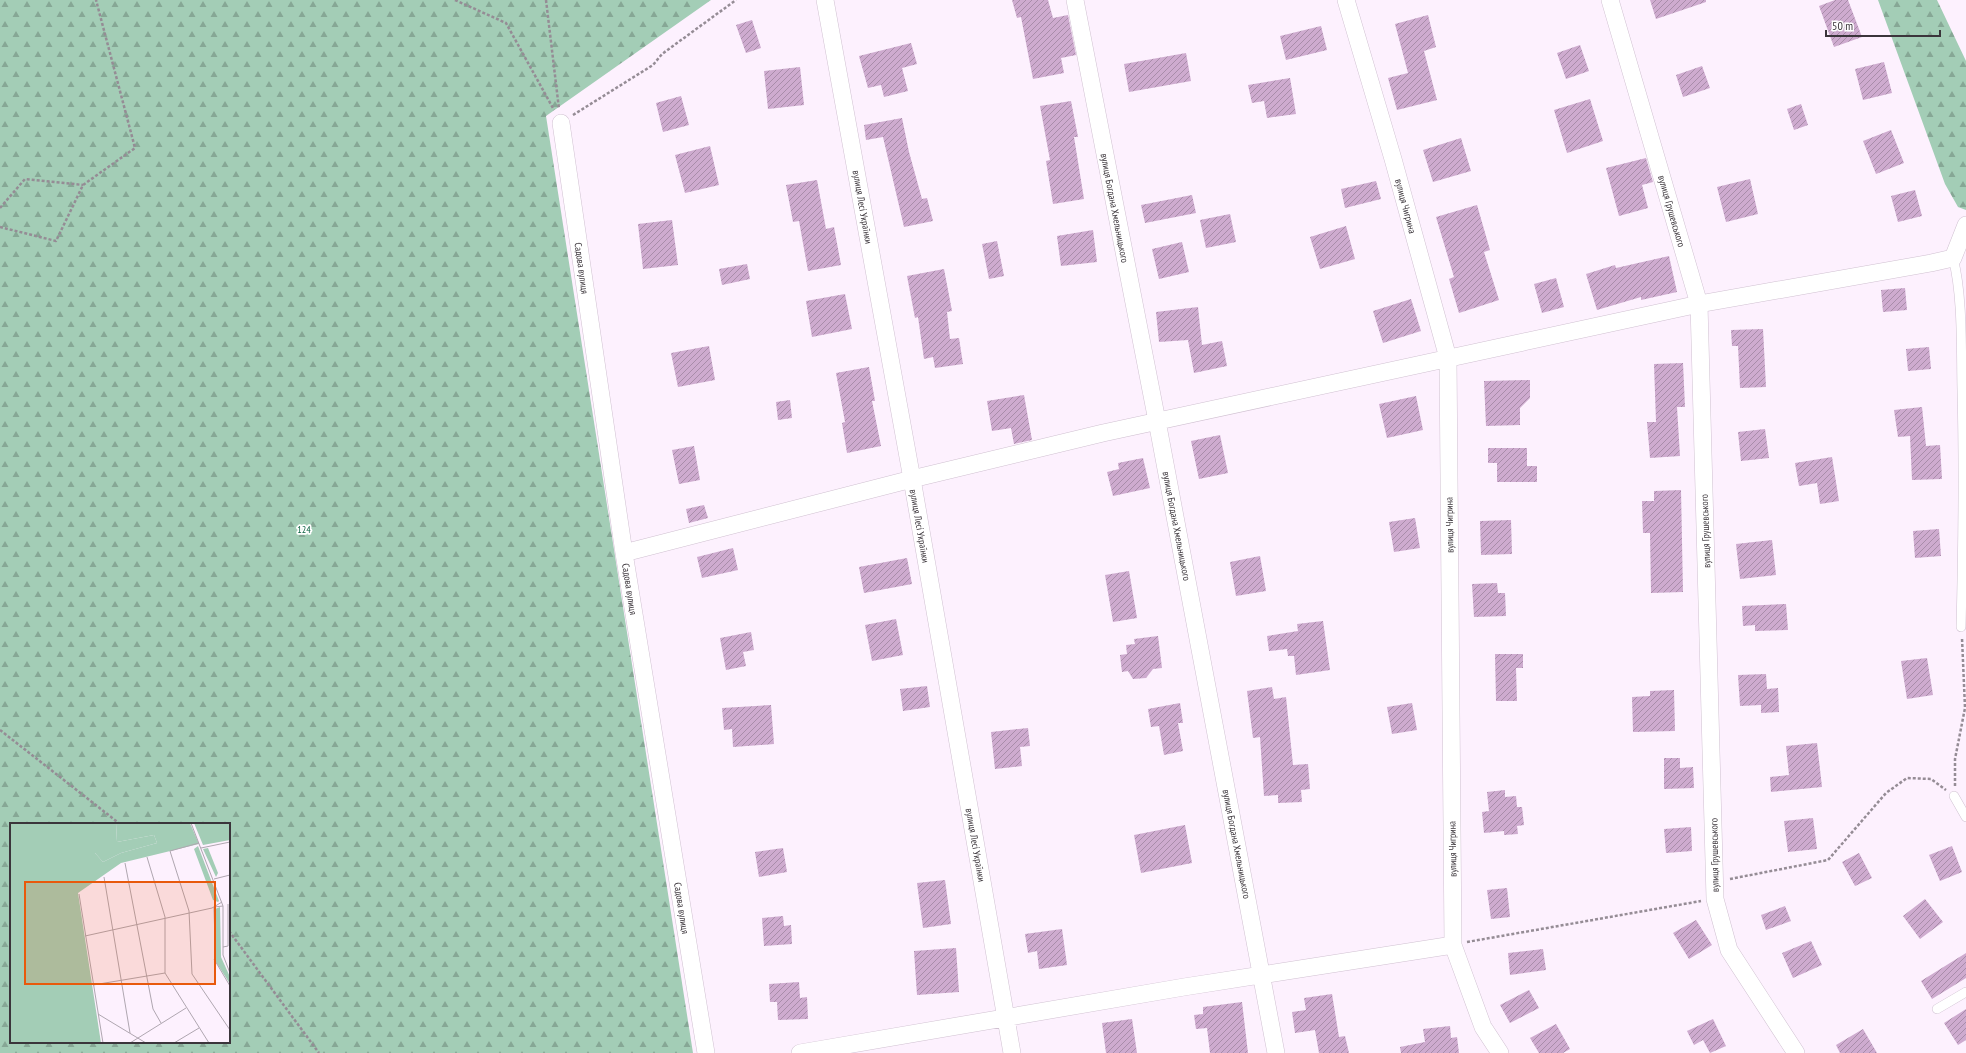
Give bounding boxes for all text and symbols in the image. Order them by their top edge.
scale bar [1826,12,1940,38]
text: 50 m [1832,18,1853,33]
street label: вулиця Богдана Хмельницького [1098,152,1131,264]
street label: вулиця Лесі Українки [850,169,875,245]
street label: вулиця Грушевського [1655,174,1688,248]
street label: вулиця Чигрина [1392,177,1419,235]
street label: Садова вулиця [571,241,592,295]
street label: вулиця Богдана Хмельницького [1160,470,1193,582]
street label: вулиця Лесі Українки [907,488,932,564]
street label: вулиця Грушевського [1698,494,1713,568]
street label: вулиця Чигрина [1443,497,1456,553]
park label: 124 [297,523,311,536]
street label: Садова вулиця [619,562,640,616]
street label: вулиця Богдана Хмельницького [1220,788,1253,900]
street label: вулиця Лесі Українки [963,807,988,883]
street label: вулиця Грушевського [1707,818,1722,892]
street label: вулиця Чигрина [1446,821,1459,877]
inset map [10,823,230,1043]
street label: Садова вулиця [671,881,692,935]

